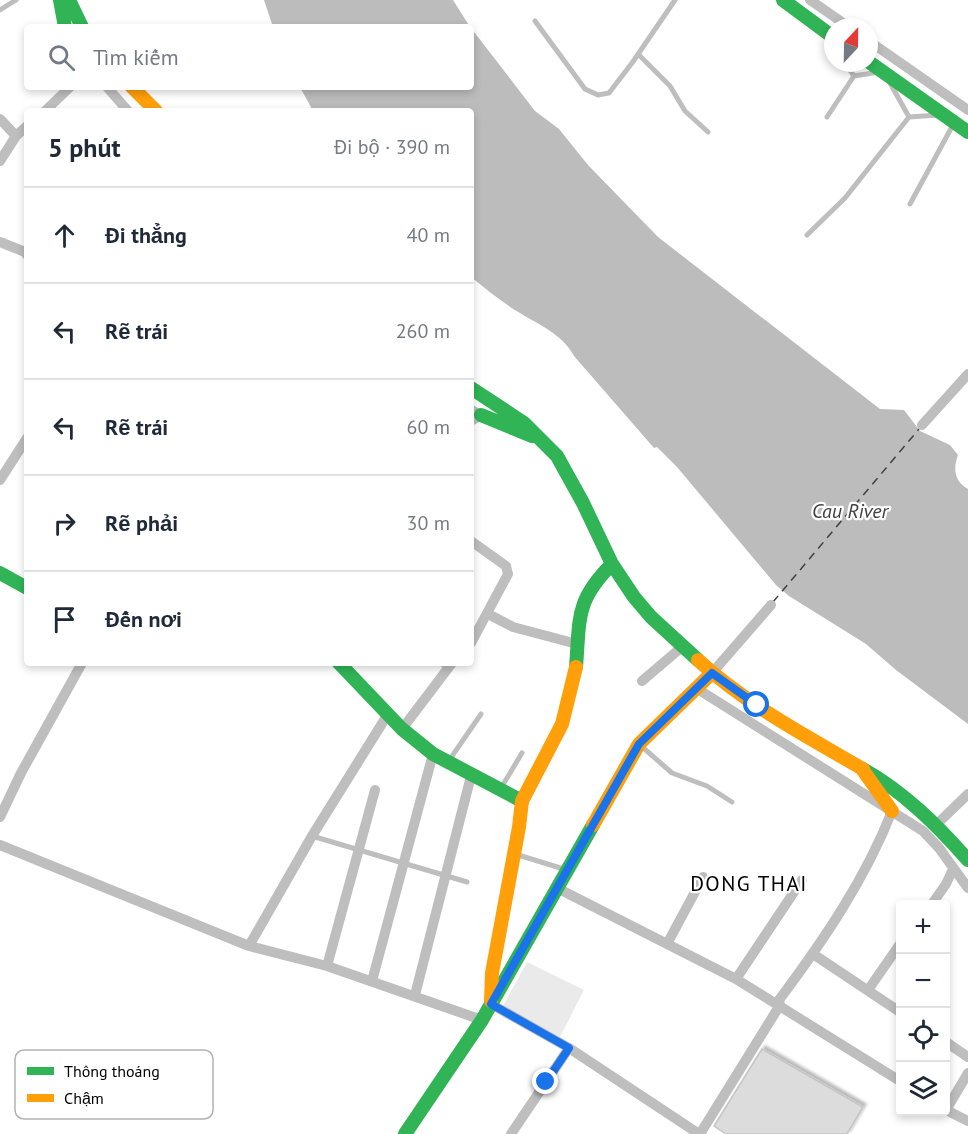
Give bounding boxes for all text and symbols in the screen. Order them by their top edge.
north arrow [824,18,878,72]
search box [24,24,474,90]
icon: search [45,41,78,74]
text: Tìm kiếm [93,43,179,71]
text: 5 phút [48,131,121,164]
text: Đi bộ · 390 m [334,134,450,160]
icon: ahead [48,219,81,252]
text: Đi thẳng [105,221,187,249]
text: 40 m [407,222,450,248]
icon: left [48,315,81,348]
text: Rẽ trái [105,317,168,345]
text: 260 m [396,318,450,344]
icon: left [48,411,81,444]
text: Rẽ trái [105,413,168,441]
text: 60 m [407,414,450,440]
water label: Cau River [812,498,889,524]
icon: right [48,507,81,540]
text: Rẽ phải [105,509,178,537]
text: 30 m [407,510,450,536]
icon: arrive [48,603,81,636]
text: Đến nơi [105,605,182,633]
route start [743,691,769,717]
district label: DONG THAI [690,870,808,897]
map controls [896,900,950,1116]
button: + [896,900,950,954]
button: − [896,954,950,1008]
button: locate [896,1008,950,1062]
legend [15,1050,213,1119]
text: Thông thoáng [64,1061,160,1081]
button: layers [896,1062,950,1116]
route end [532,1068,558,1094]
text: Chậm [64,1088,104,1108]

